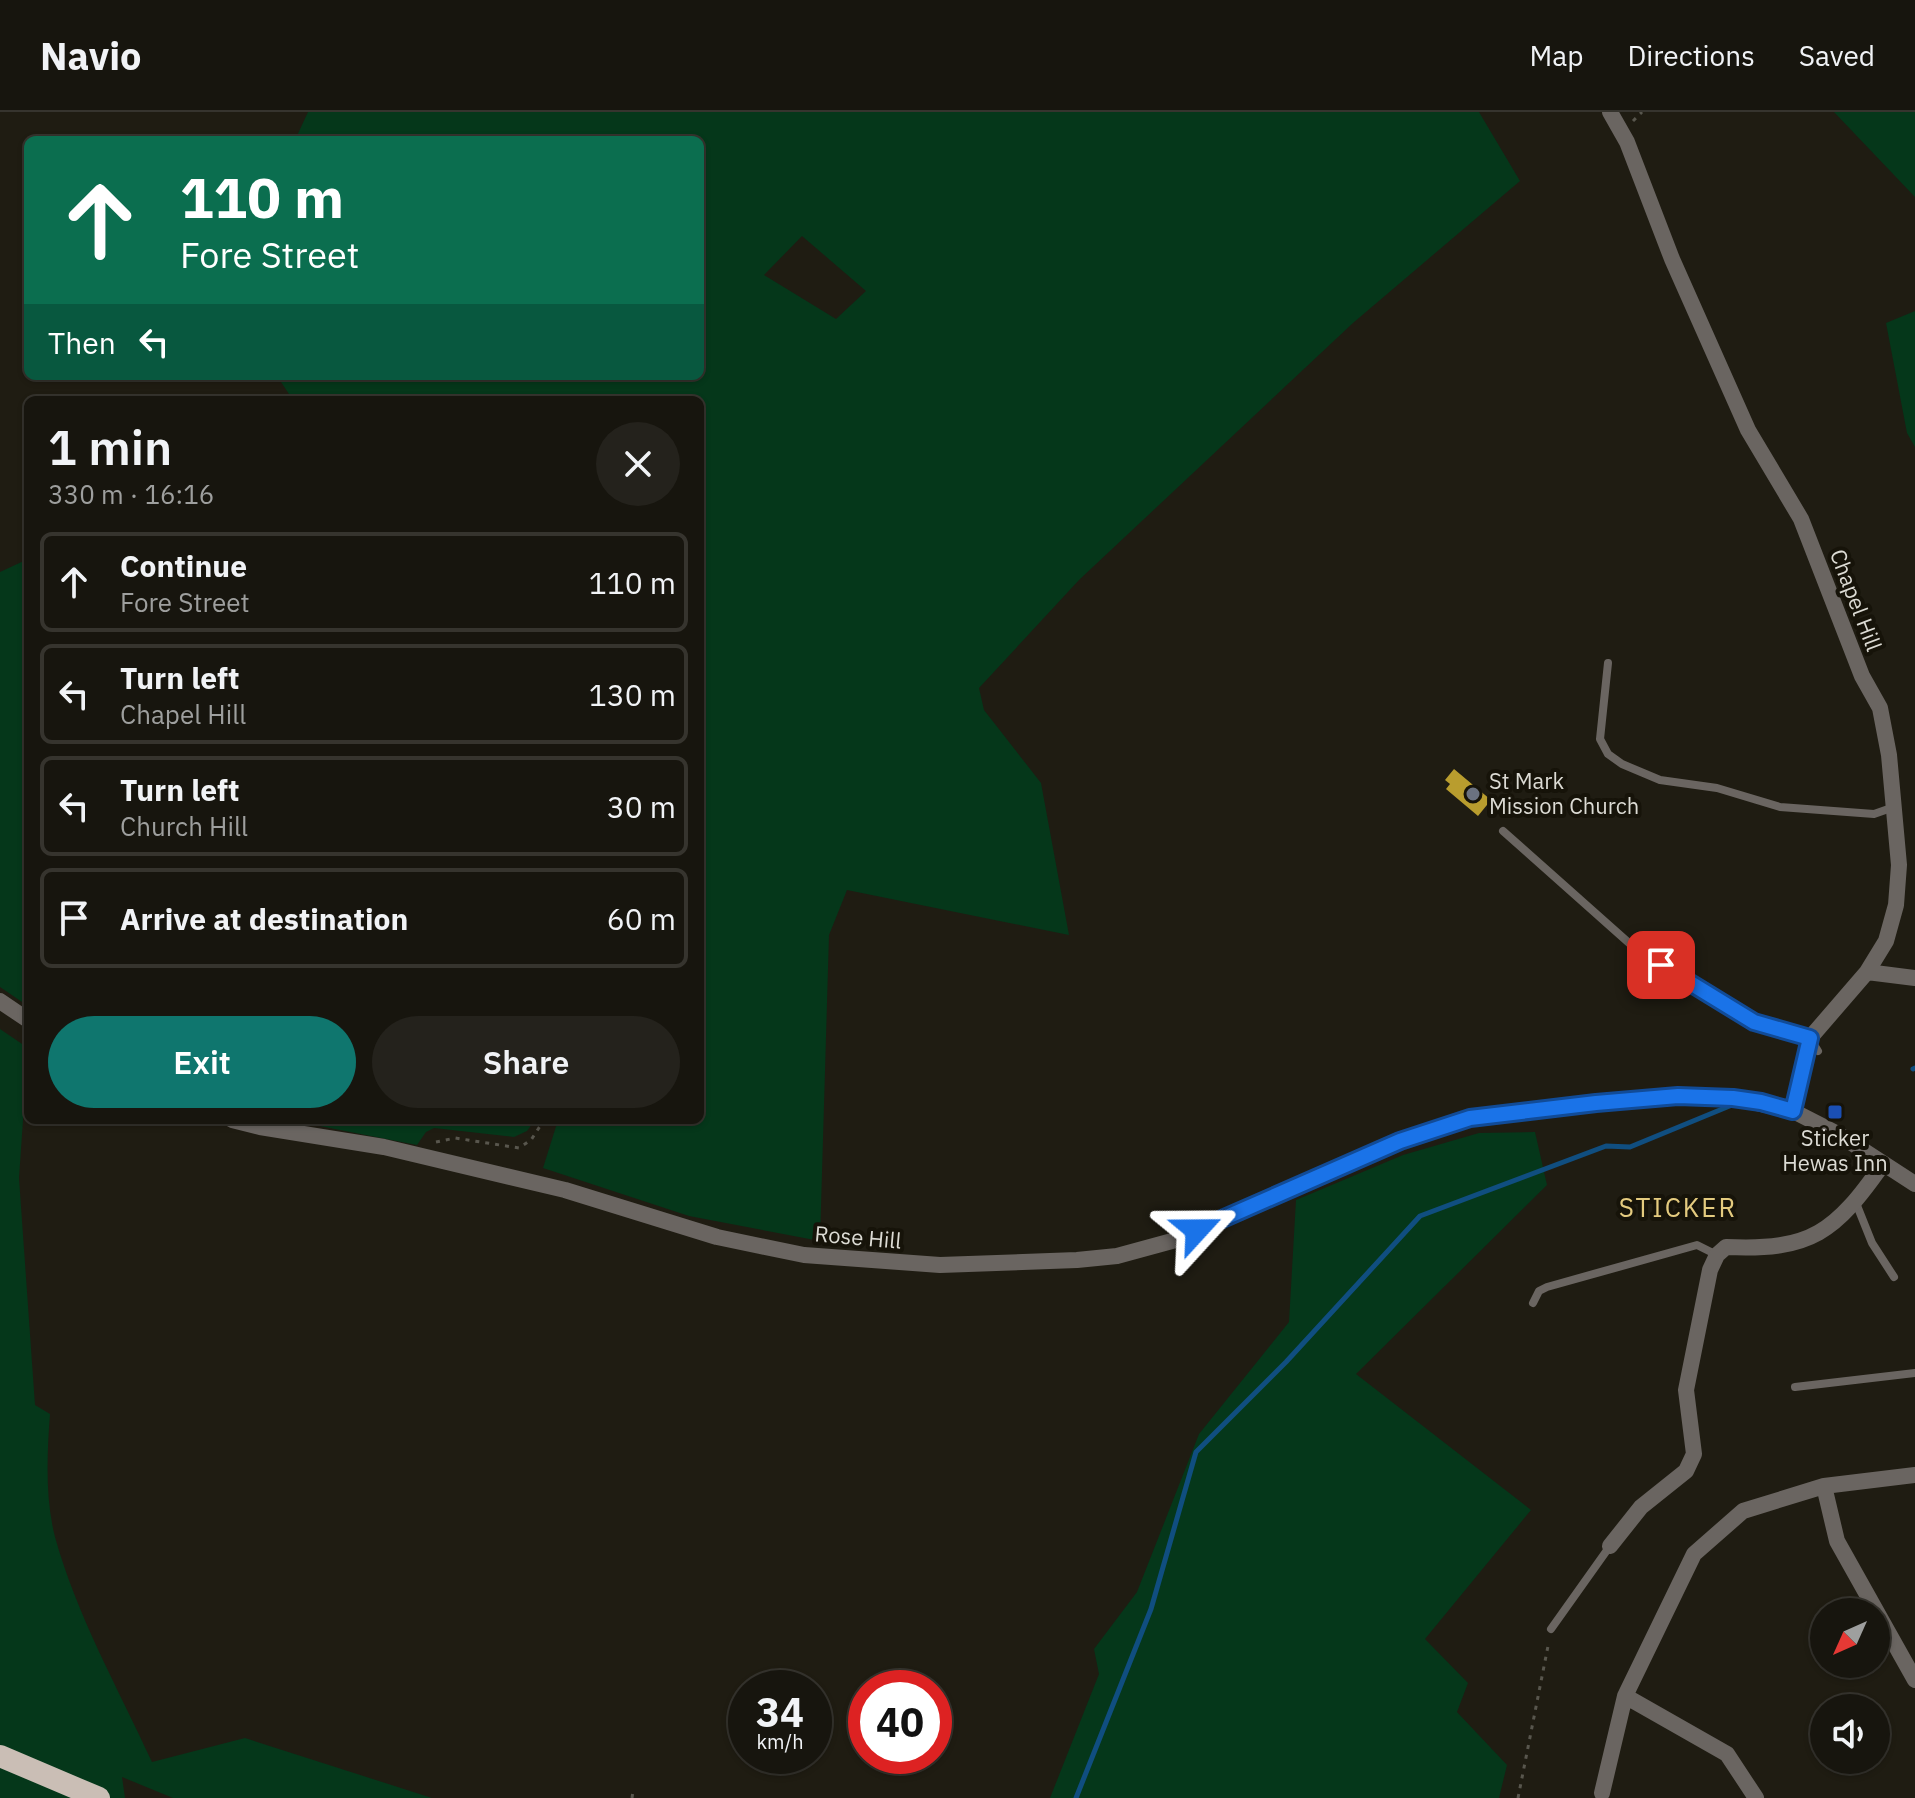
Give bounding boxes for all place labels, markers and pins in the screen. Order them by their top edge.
place label: St Mark Mission Church [1489,766,1639,820]
marker: St Mark Mission Church [1464,785,1482,803]
pin [1627,931,1695,999]
marker: Sticker Hewas Inn [1826,1103,1844,1121]
place label: Sticker Hewas Inn [1782,1123,1888,1177]

